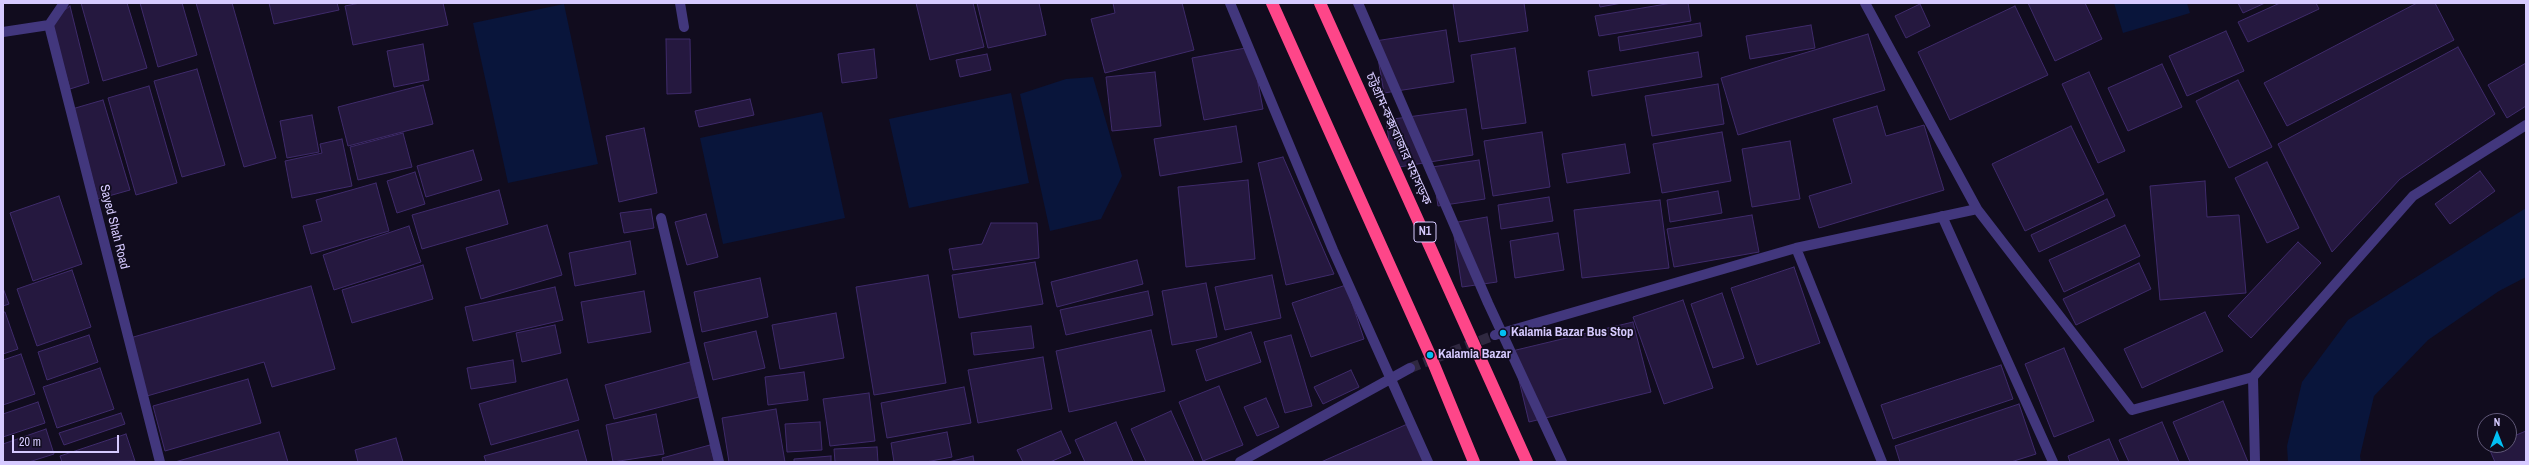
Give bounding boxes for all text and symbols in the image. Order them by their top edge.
street label: চট্টগ্রাম-কক্সবাজার মহাসড়ক [1362,70,1434,208]
street label: Sayed Shah Road [96,183,132,271]
road number: N1 [1414,222,1436,242]
place label: Kalamia Bazar Bus Stop [1511,325,1634,341]
marker: Kalamia Bazar Bus Stop [1498,328,1508,338]
place label: Kalamia Bazar [1438,347,1511,363]
marker: Kalamia Bazar [1425,350,1435,360]
north arrow [2477,413,2517,453]
text: N [2494,415,2500,429]
scale bar [14,427,121,453]
text: 20 m [19,434,41,450]

